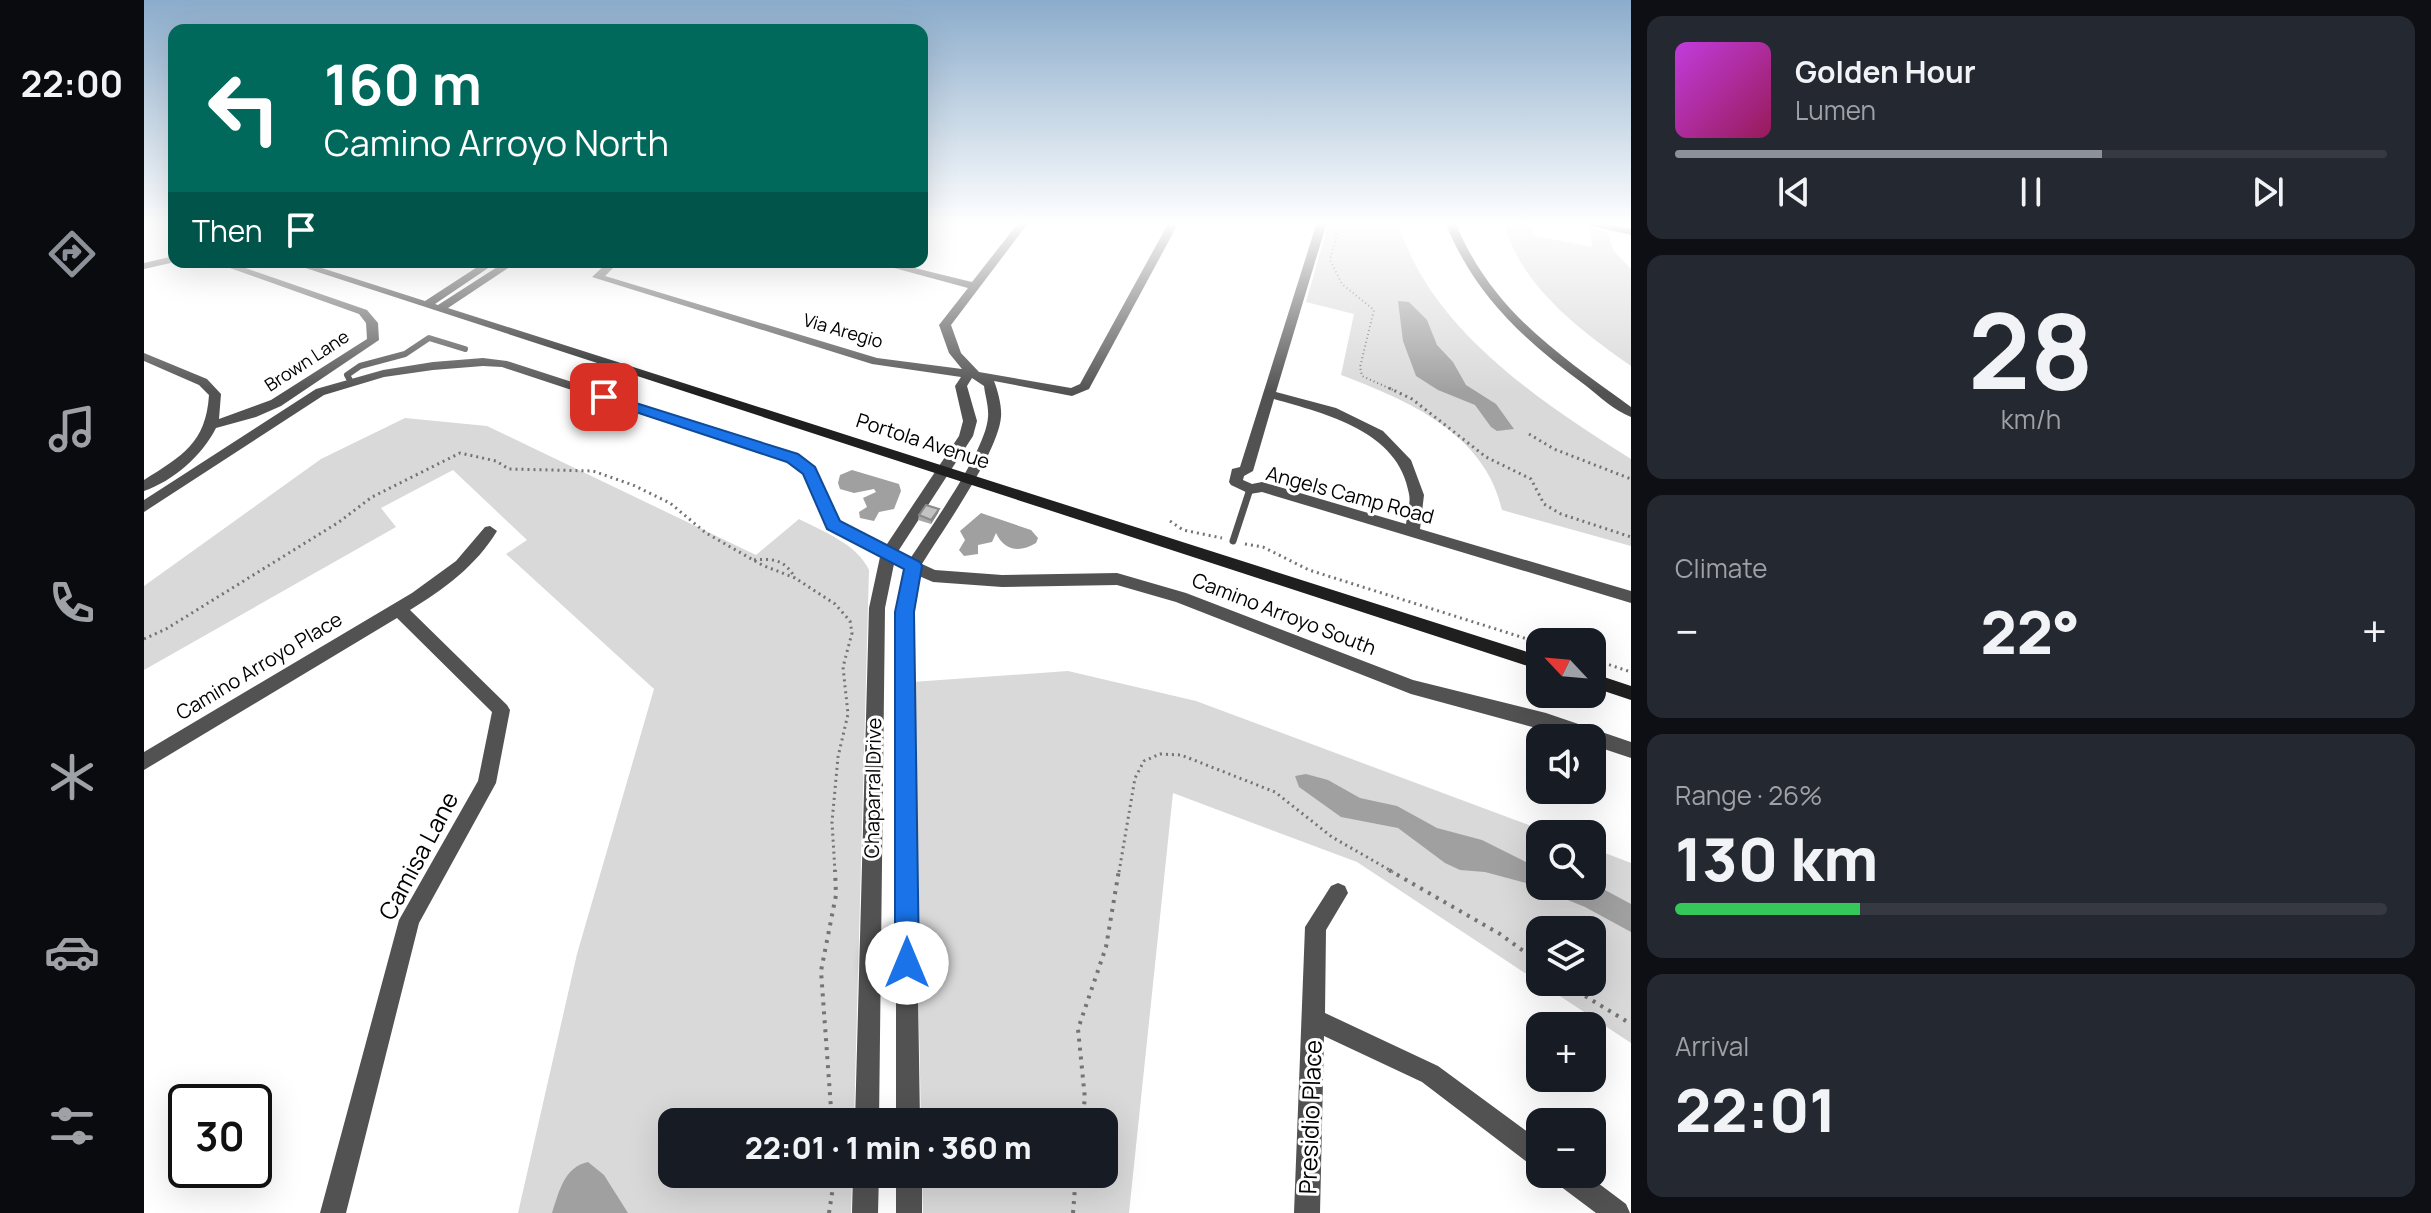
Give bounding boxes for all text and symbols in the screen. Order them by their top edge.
text: 160 m [324,45,482,122]
text: Golden Hour [1795,51,1976,92]
icon: left [192,56,296,160]
text: 22:00 [21,59,123,108]
text: Lumen [1795,92,1876,128]
text: Camino Arroyo North [324,118,669,167]
icon: previous [1772,170,1816,214]
icon: pause [2009,170,2053,214]
icon: next [2246,170,2290,214]
icon: arrive [279,208,323,252]
text: Then [192,210,263,251]
icon: directions [44,226,100,282]
text: 28 [1968,278,2094,420]
street label: Via Aregio [801,307,886,353]
street label: Brown Lane [260,324,353,396]
pin [570,363,638,431]
icon: arrive [582,375,626,419]
icon: music [44,401,100,457]
text: km/h [2001,401,2061,437]
street label: Portola Avenue [853,406,993,475]
street label: Angels Camp Road [1263,459,1437,530]
text: Climate [1675,550,1767,586]
street label: Camino Arroyo South [1188,566,1380,661]
icon: phone [44,575,100,631]
text: 22° [1980,590,2080,672]
text: − [1675,601,1699,661]
text: + [2362,601,2387,661]
street label: Camino Arroyo Place [171,605,347,726]
north arrow [1526,628,1606,708]
map controls [1526,628,1606,1188]
street label: Chaparral Drive [858,717,887,859]
button: sound [1526,724,1606,804]
icon: climate [44,749,100,805]
text: Range · 26% [1675,777,1823,813]
street label: Camisa Lane [370,785,465,925]
text: 130 km [1675,817,1878,899]
button: search [1526,820,1606,900]
button: layers [1526,916,1606,996]
position arrow [865,921,949,1005]
icon: car [44,924,100,980]
button: + [1526,1012,1606,1092]
text: Arrival [1675,1028,1749,1064]
street label: Presidio Place [1290,1039,1329,1195]
text: 22:01 [1675,1068,1837,1150]
speed limit sign: 30 [168,1084,272,1188]
icon: filters [44,1098,100,1154]
button: − [1526,1108,1606,1188]
text: 22:01 · 1 min · 360 m [745,1127,1031,1168]

